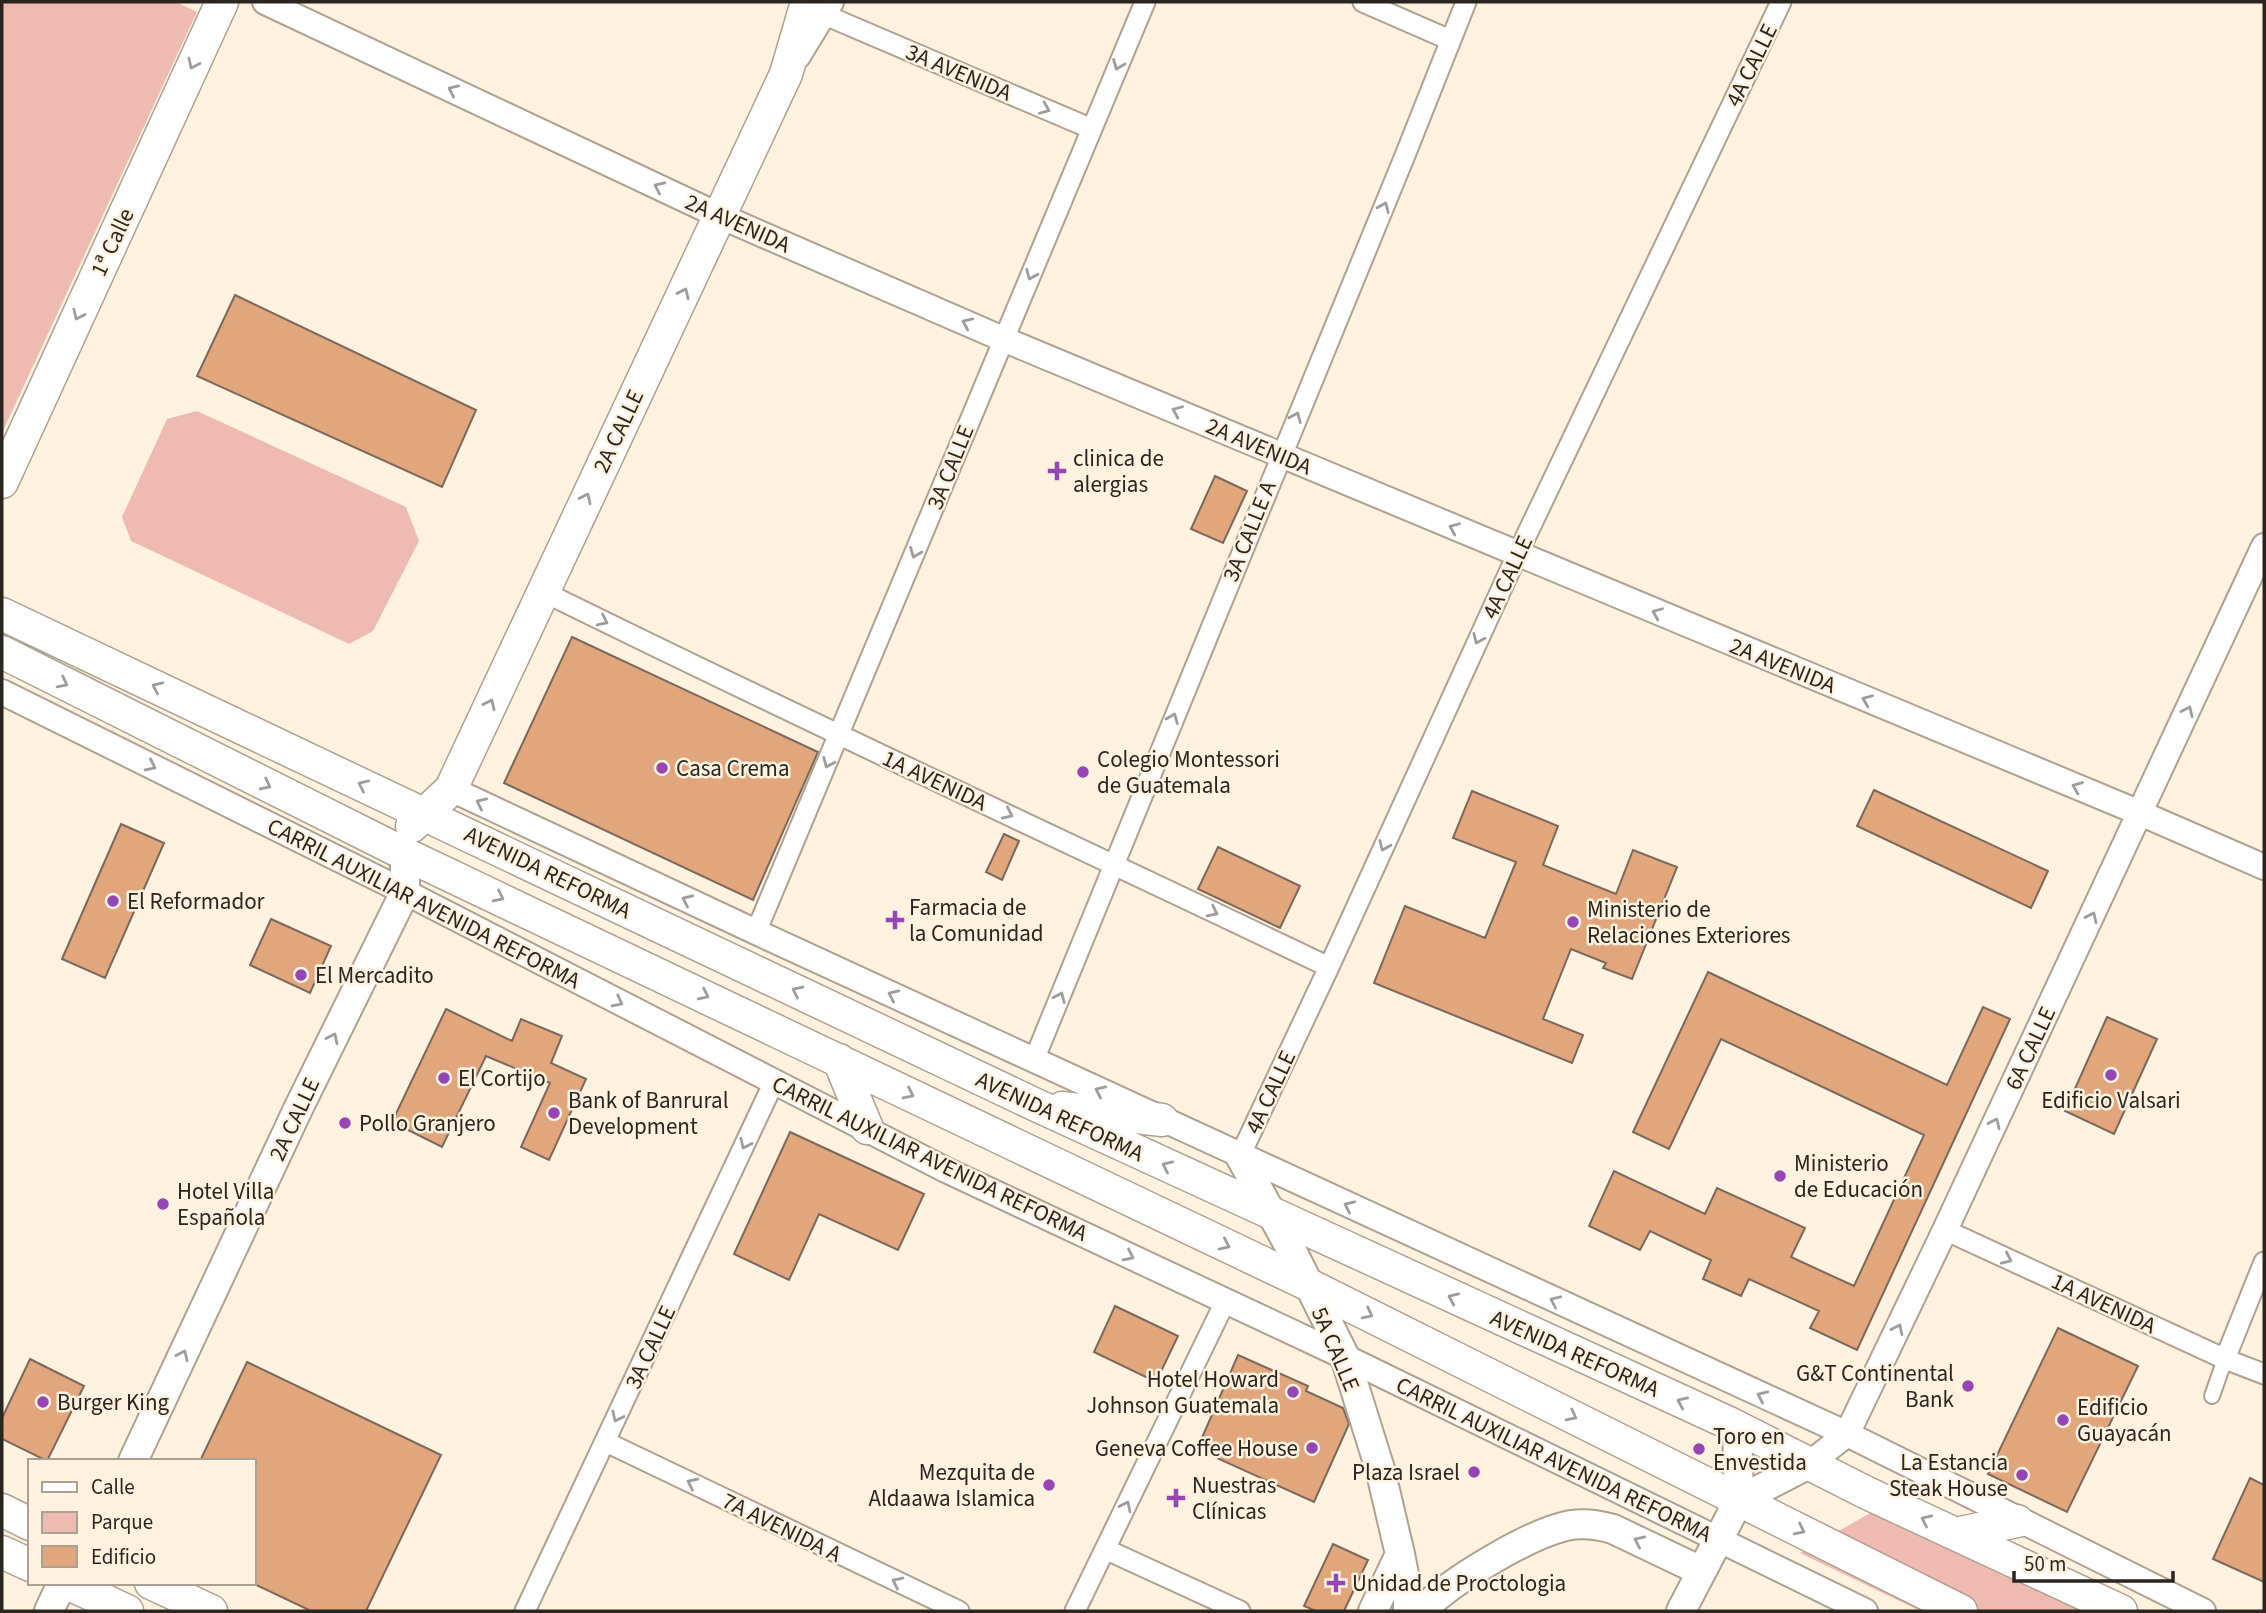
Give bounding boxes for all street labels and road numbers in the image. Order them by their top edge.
street label: 4A CALLE [1717,18,1786,112]
street label: 3A AVENIDA [901,35,1017,110]
street label: 2A AVENIDA [680,186,796,262]
street label: 1ª Calle [82,203,143,282]
street label: 2A CALLE [585,384,652,478]
street label: 2A AVENIDA [1201,409,1317,484]
street label: 3A CALLE [919,420,982,514]
street label: 3A CALLE A [1214,476,1285,586]
street label: 4A CALLE [1474,530,1541,624]
street label: 2A AVENIDA [1725,629,1841,702]
street label: 1A AVENIDA [877,742,993,819]
street label: CARRIL AUXILIAR AVENIDA REFORMA [261,810,587,997]
street label: AVENIDA REFORMA [459,818,637,927]
street label: 6A CALLE [1997,1001,2064,1095]
street label: 4A CALLE [1237,1045,1304,1139]
street label: AVENIDA REFORMA [970,1063,1150,1170]
street label: CARRIL AUXILIAR AVENIDA REFORMA [766,1067,1094,1250]
street label: 2A CALLE [261,1072,328,1166]
street label: 1A AVENIDA [2046,1265,2162,1342]
street label: 3A CALLE [617,1300,684,1394]
street label: AVENIDA REFORMA [1485,1301,1665,1406]
street label: 5A CALLE [1303,1302,1368,1396]
street label: CARRIL AUXILIAR AVENIDA REFORMA [1390,1368,1718,1551]
street label: 7A AVENIDA A [717,1484,847,1571]

